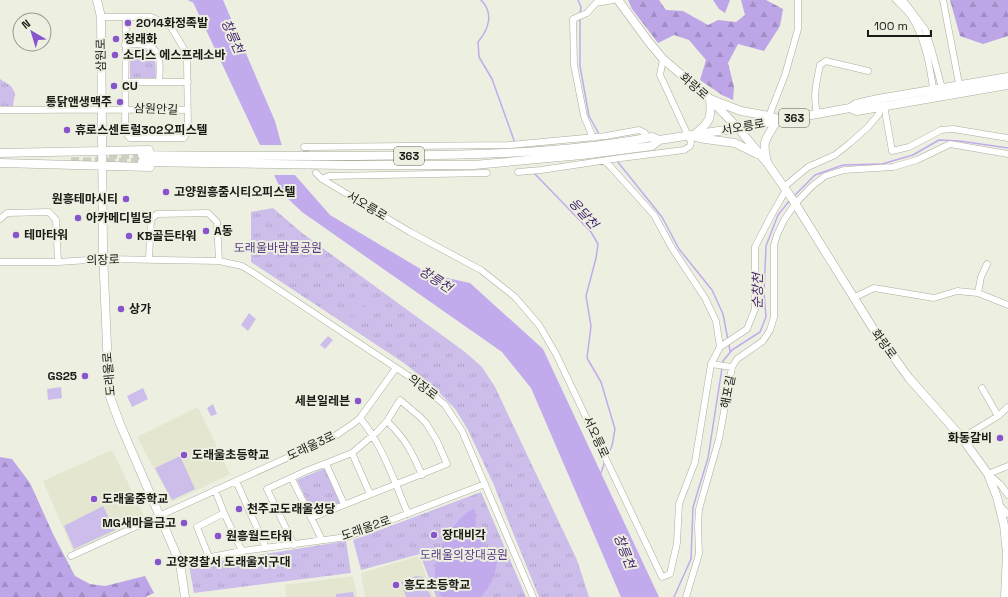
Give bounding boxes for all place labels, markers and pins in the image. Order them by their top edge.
place label: 2014화정족발 [136,15,208,31]
marker: 2014화정족발 [123,18,133,28]
place label: 청래화 [124,31,157,47]
marker: 청래화 [111,34,121,44]
place label: 소디스 에스프레소바 [123,47,225,63]
marker: 소디스 에스프레소바 [110,50,120,60]
place label: CU [122,78,138,94]
marker: CU [109,81,119,91]
place label: 통닭앤생맥주 [46,94,112,110]
marker: 통닭앤생맥주 [115,97,125,107]
place label: 휴로스센트럴302오피스텔 [75,122,208,138]
marker: 휴로스센트럴302오피스텔 [62,125,72,135]
place label: 고양원흥줌시티오피스텔 [174,184,295,200]
marker: 고양원흥줌시티오피스텔 [161,187,171,197]
place label: 원흥테마시티 [52,191,118,207]
marker: 원흥테마시티 [121,194,131,204]
place label: 아카메디빌딩 [86,210,152,226]
marker: 아카메디빌딩 [73,213,83,223]
place label: A동 [214,223,233,239]
marker: A동 [201,226,211,236]
place label: 테마타워 [24,227,68,243]
place label: KB골든타워 [137,228,197,244]
marker: 테마타워 [11,230,21,240]
marker: KB골든타워 [124,231,134,241]
place label: 상가 [129,301,151,317]
marker: 상가 [116,304,126,314]
place label: GS25 [47,368,77,384]
marker: GS25 [80,371,90,381]
place label: 세븐일레븐 [295,393,350,409]
marker: 세븐일레븐 [353,396,363,406]
place label: 화동갈비 [948,430,992,446]
marker: 화동갈비 [995,433,1005,443]
place label: 도래울초등학교 [192,447,269,463]
marker: 도래울초등학교 [179,450,189,460]
place label: 도래울중학교 [102,491,168,507]
marker: 도래울중학교 [89,494,99,504]
place label: 천주교도래울성당 [247,501,335,517]
marker: 천주교도래울성당 [234,504,244,514]
place label: MG새마을금고 [102,515,176,531]
marker: MG새마을금고 [179,518,189,528]
place label: 장대비각 [442,527,486,543]
place label: 원흥월드타워 [226,528,292,544]
marker: 장대비각 [429,530,439,540]
marker: 원흥월드타워 [213,531,223,541]
place label: 고양경찰서 도래울지구대 [166,554,291,570]
marker: 고양경찰서 도래울지구대 [153,557,163,567]
place label: 흥도초등학교 [404,577,470,593]
marker: 흥도초등학교 [391,580,401,590]

